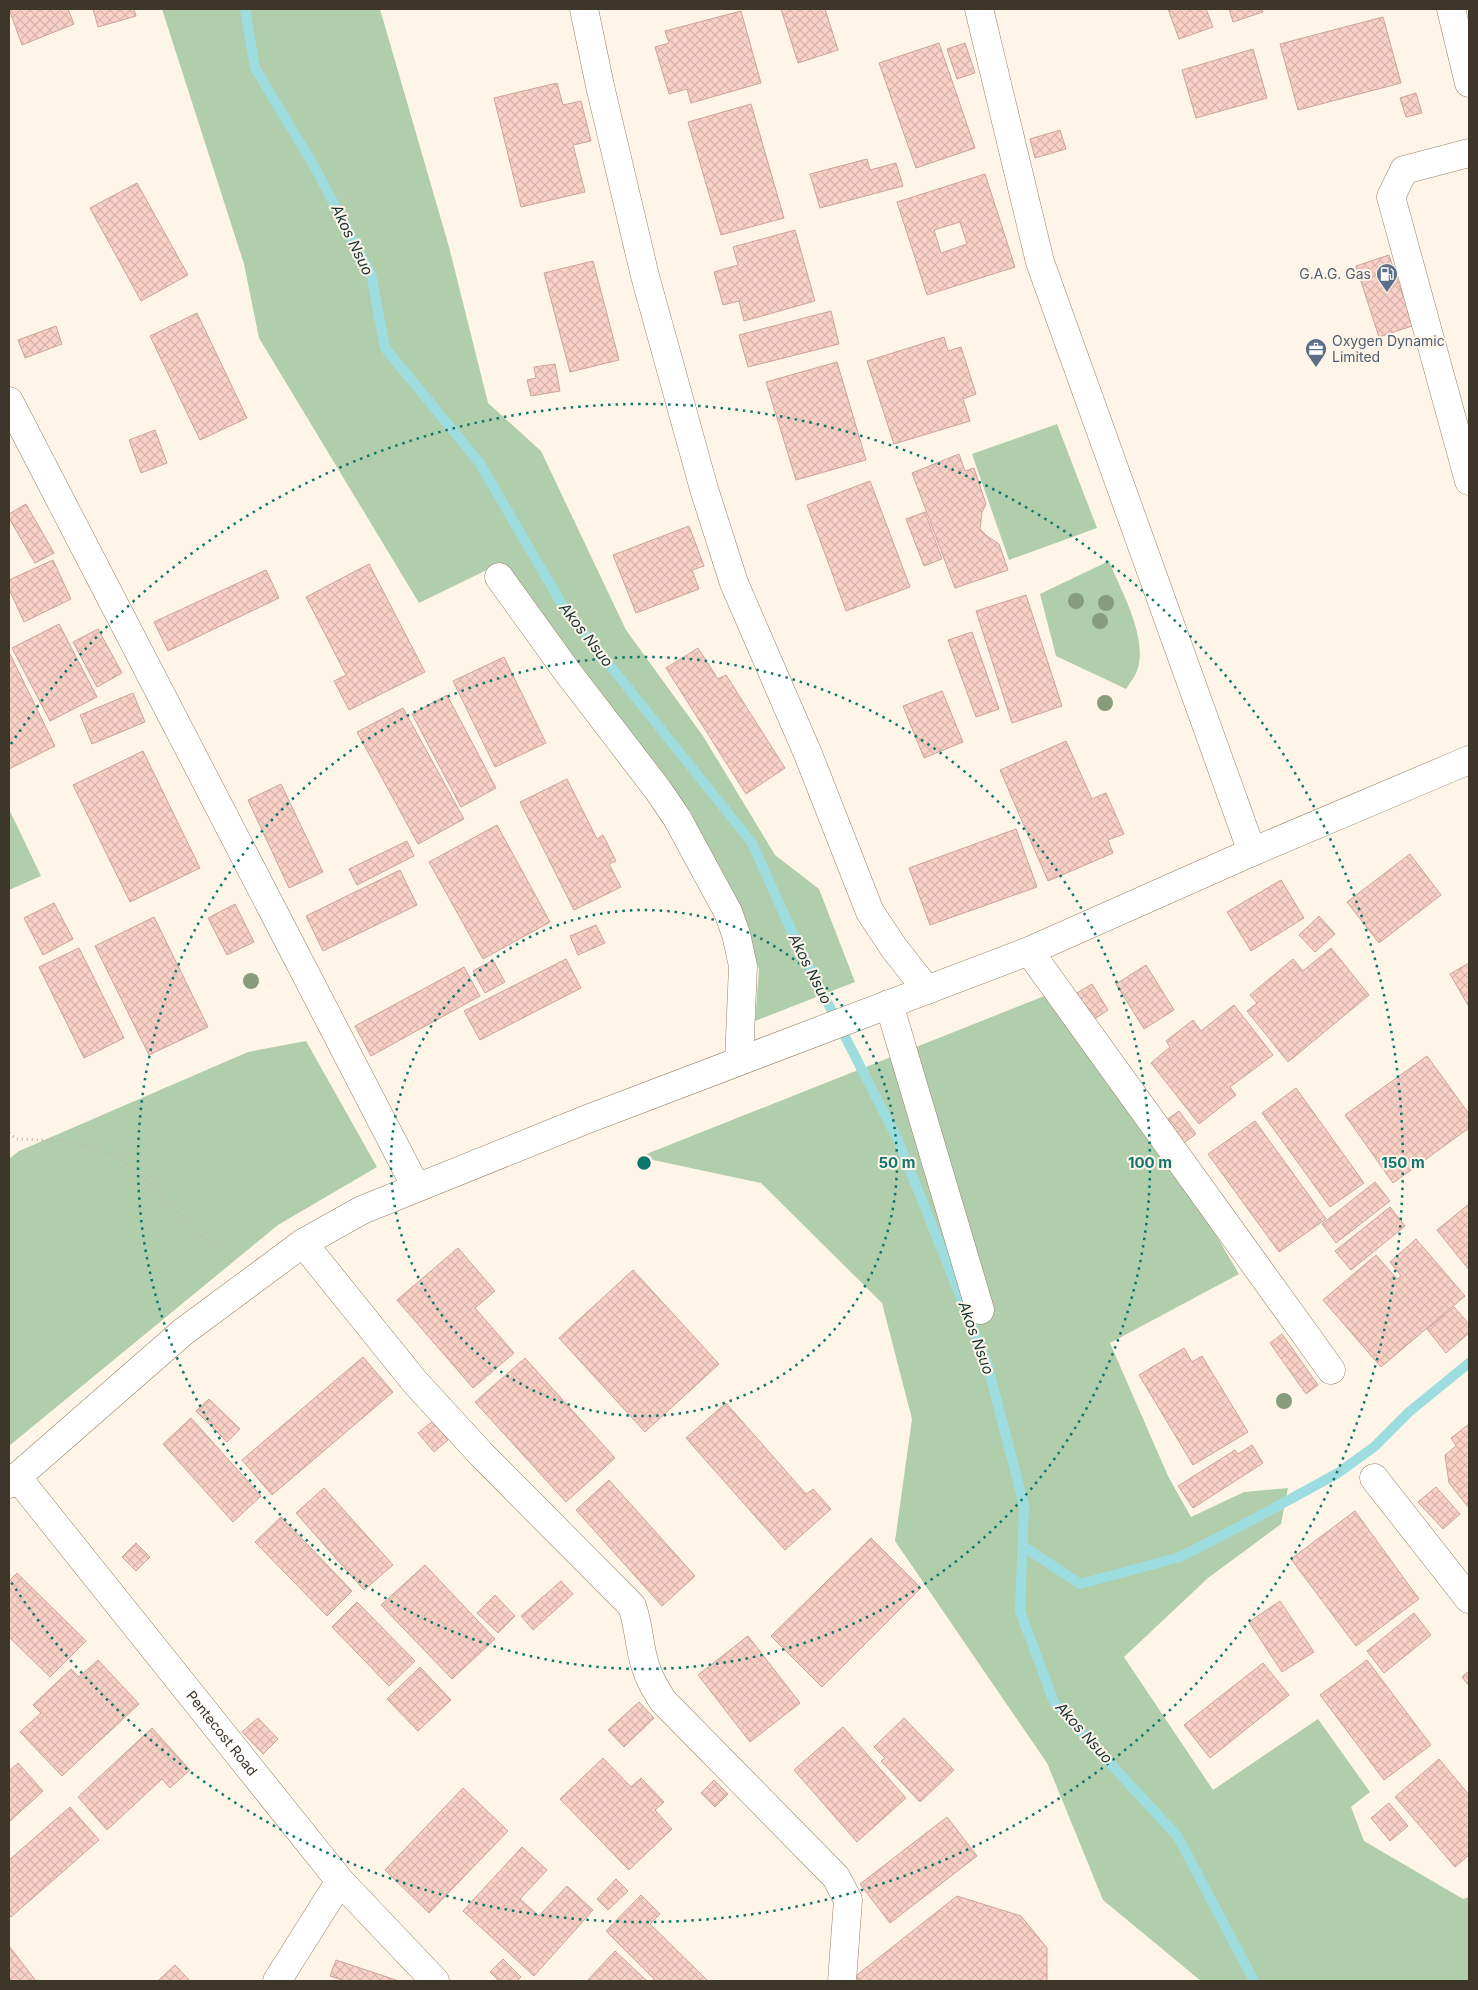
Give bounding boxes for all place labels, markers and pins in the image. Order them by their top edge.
fuel station icon: G.A.G. Gas [1375,262,1399,293]
place label: G.A.G. Gas [1299,265,1371,282]
place label: Oxygen Dynamic Limited [1332,332,1445,365]
office icon: Oxygen Dynamic Limited [1304,337,1328,368]
centre of rings [635,1154,653,1172]

